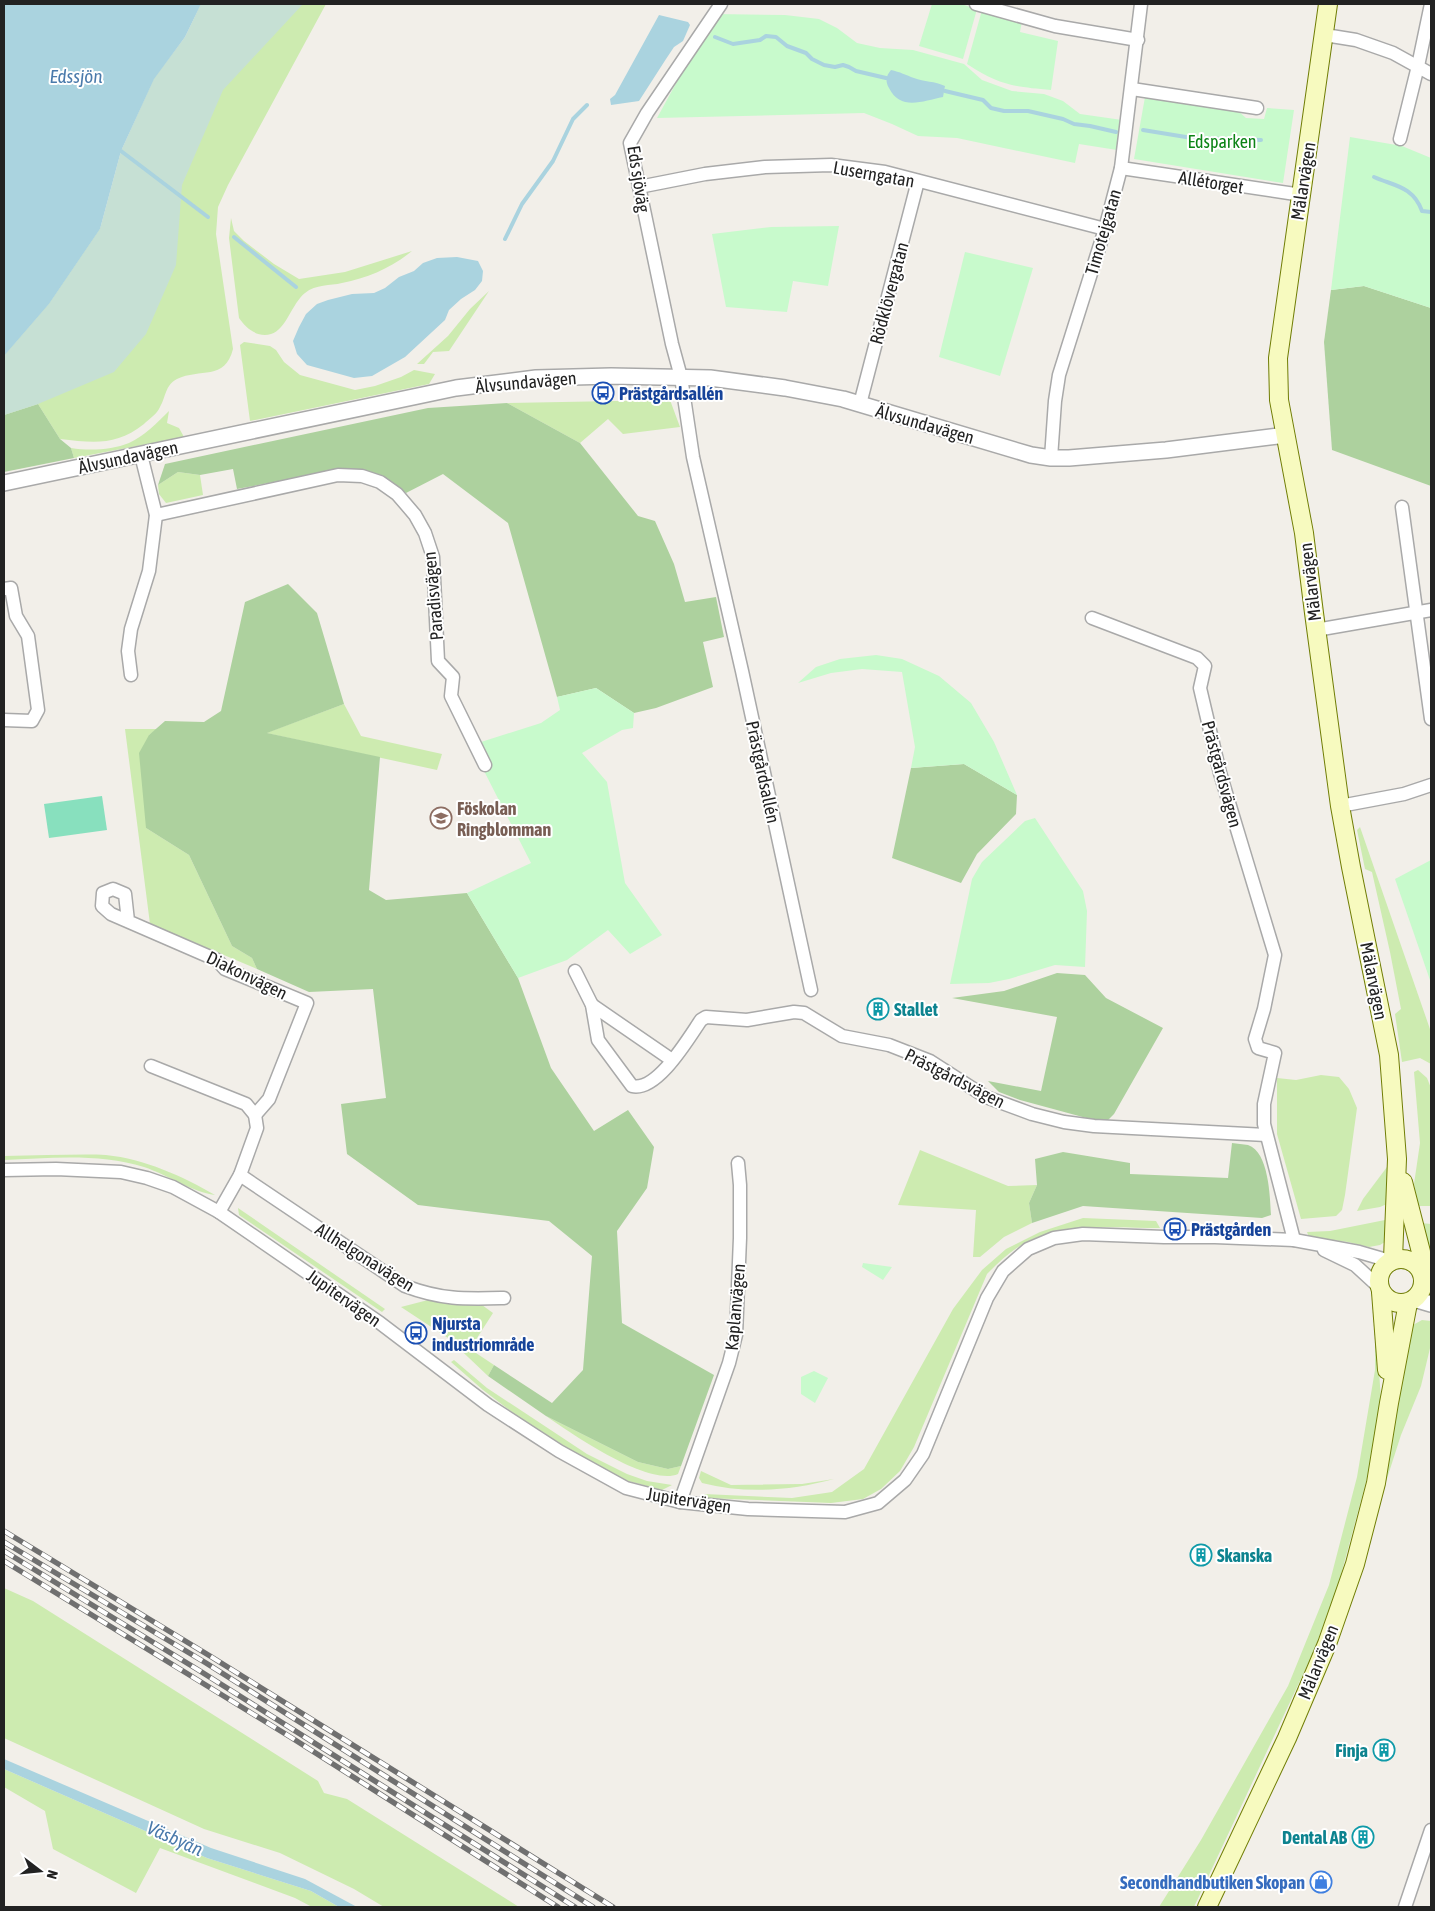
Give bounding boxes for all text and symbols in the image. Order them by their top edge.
water label: Edssjön [49,65,103,87]
park label: Edsparken [1187,131,1257,152]
street label: Mälarvägen [1286,140,1320,222]
street label: Eds sjöväg [623,144,655,214]
street label: Luserngatan [832,157,916,191]
street label: Allétorget [1177,167,1245,197]
street label: Timotejgatan [1081,187,1125,277]
street label: Rödklövergatan [865,240,913,346]
street label: Älvsundavägen [475,367,577,397]
bus stop icon: Prästgårdsallén [591,381,615,405]
place label: Prästgårdsallén [619,383,724,404]
street label: Älvsundavägen [873,400,977,448]
street label: Älvsundavägen [76,436,180,478]
street label: Mälarvägen [1295,542,1325,622]
street label: Paradisvägen [419,551,447,641]
street label: Prästgårdsvägen [1198,718,1246,830]
street label: Prästgårdsallén [742,719,784,825]
place label: Föskolan Ringblomman [457,798,551,840]
school or university icon: Föskolan Ringblomman [429,806,453,830]
street label: Mälarvägen [1356,940,1392,1022]
street label: Diakonvägen [203,946,291,1004]
building icon: Stallet [866,997,890,1021]
place label: Stallet [894,999,939,1020]
street label: Prästgårdsvägen [901,1044,1009,1112]
bus stop icon: Prästgården [1163,1217,1187,1241]
street label: Allhelgonavägen [312,1218,418,1296]
place label: Prästgården [1191,1219,1271,1240]
street label: Kaplanvägen [721,1263,749,1351]
street label: Jupitervägen [303,1265,385,1331]
place label: Njursta industriområde [432,1313,535,1355]
bus stop icon: Njursta industriområde [404,1321,428,1345]
street label: Jupitervägen [645,1483,733,1517]
building icon: Skanska [1189,1543,1213,1567]
place label: Skanska [1217,1545,1272,1566]
street label: Mälarvägen [1294,1622,1342,1702]
building icon: Finja [1372,1738,1396,1762]
place label: Finja [1335,1740,1368,1761]
water label: Väsbyån [144,1816,206,1860]
building icon: Dental AB [1351,1825,1375,1849]
place label: Dental AB [1282,1827,1347,1848]
north arrow [15,1846,65,1896]
text: N [44,1868,61,1881]
shop icon: Secondhandbutiken Skopan [1309,1870,1333,1894]
place label: Secondhandbutiken Skopan [1120,1872,1305,1893]

